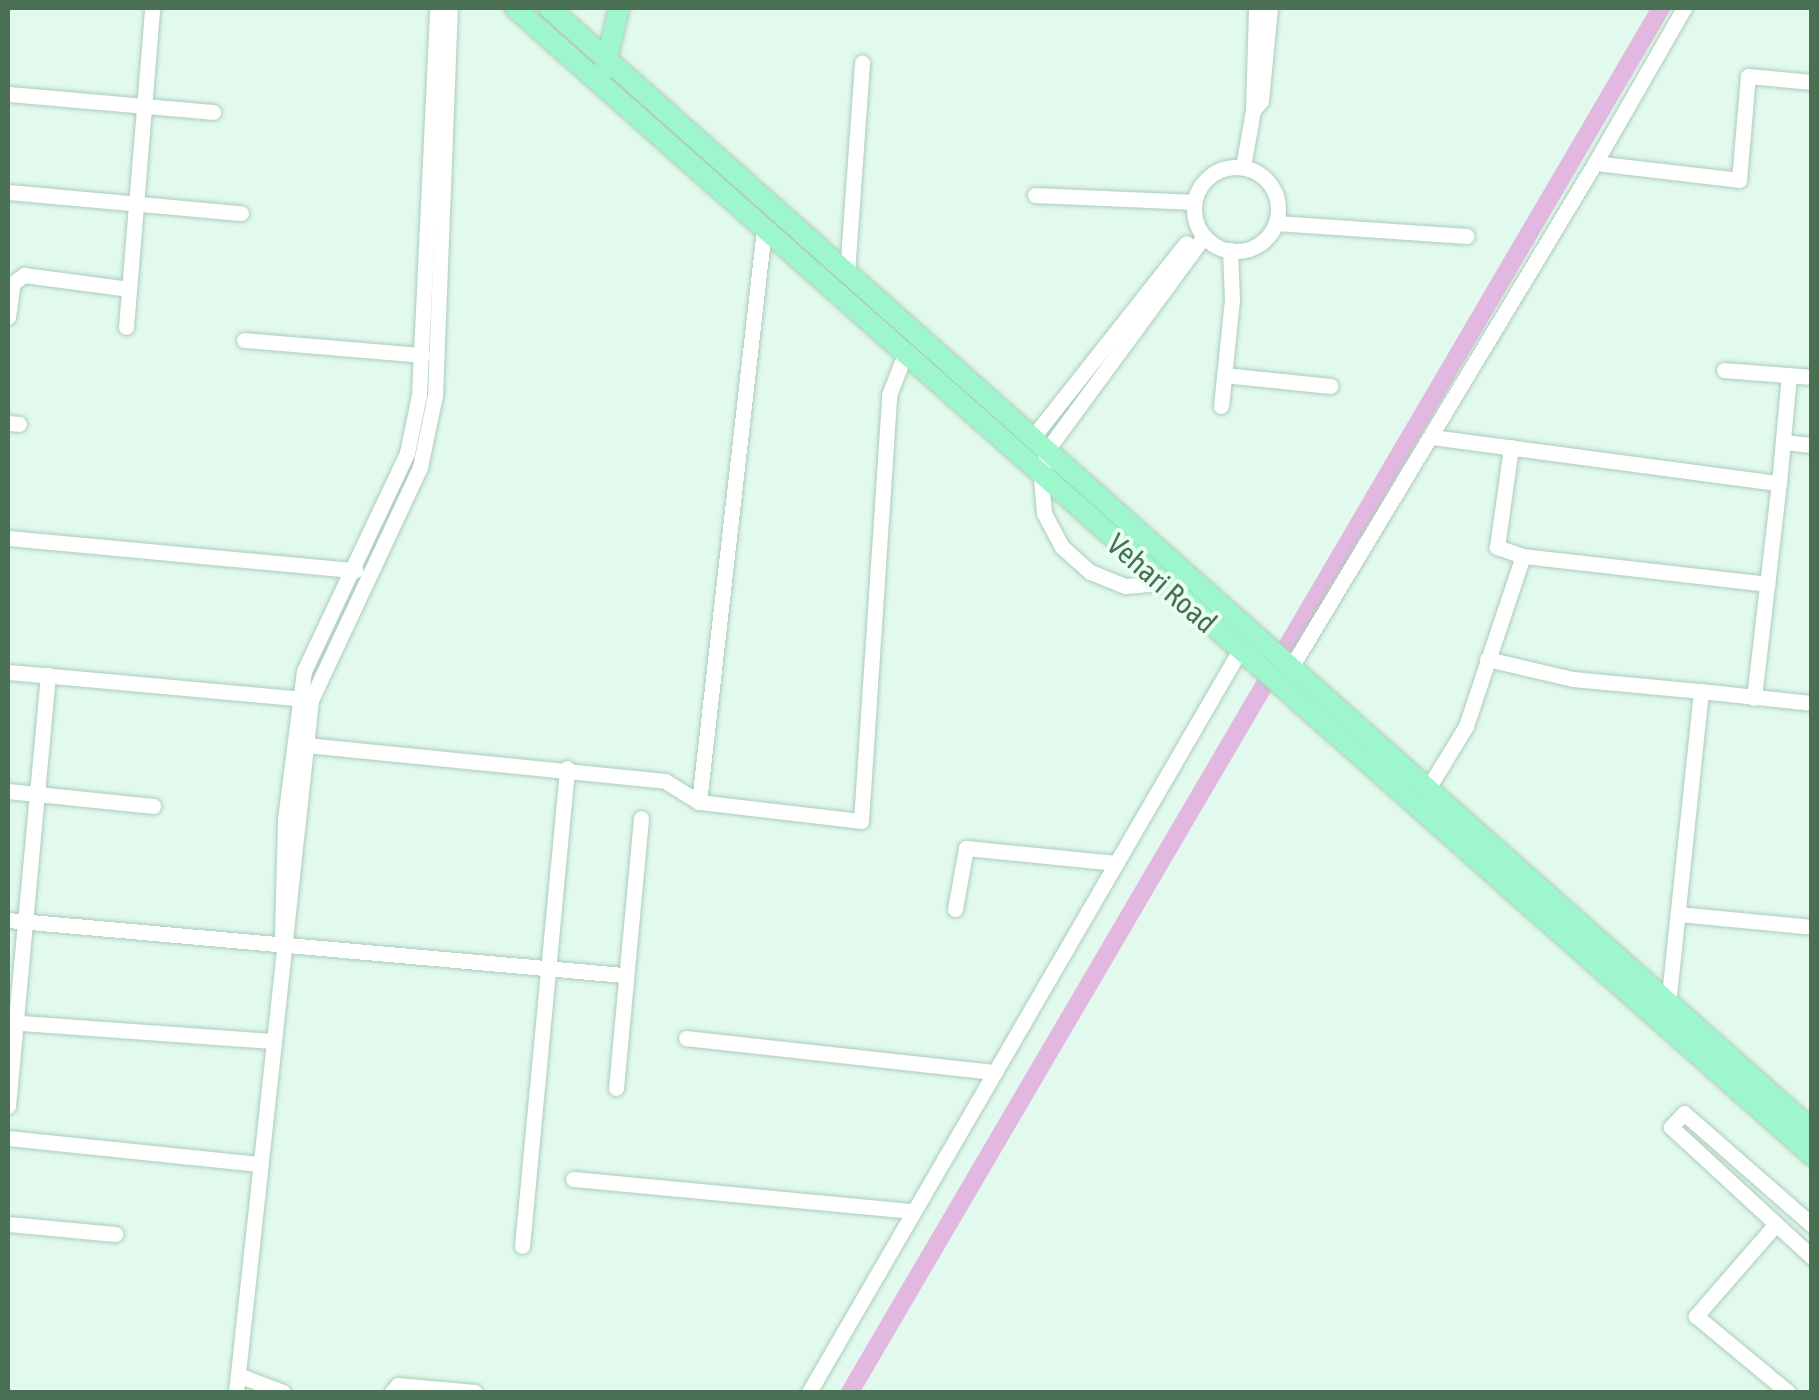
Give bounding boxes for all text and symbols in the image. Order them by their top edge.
street label: Vehari Road [1100,526,1224,640]

